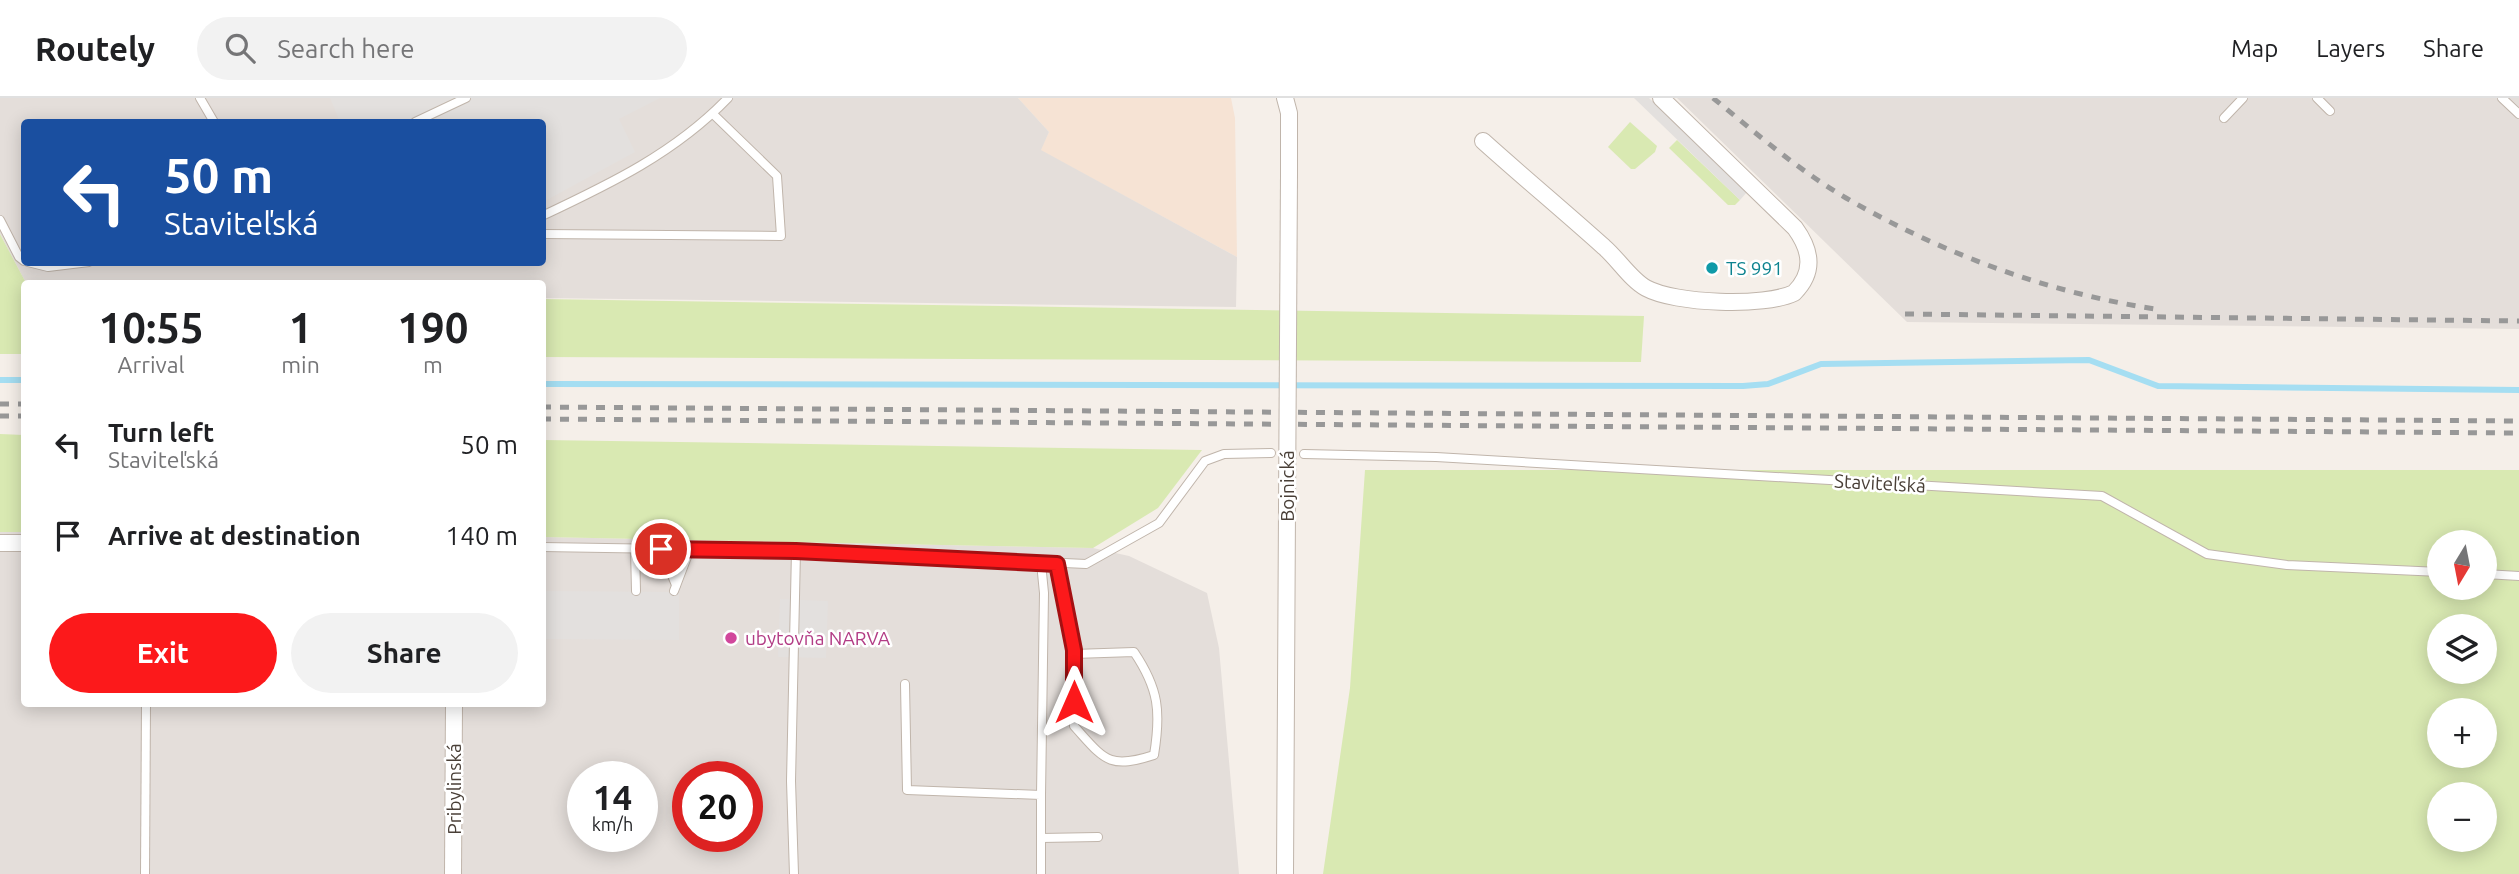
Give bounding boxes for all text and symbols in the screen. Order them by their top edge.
search box [197,17,687,80]
icon: search [221,29,259,67]
text: Routely [35,30,155,67]
text: Search here [277,34,415,63]
text: Map [2231,35,2278,62]
text: Layers [2316,35,2385,62]
text: Share [2423,35,2484,62]
icon: left [49,147,140,238]
text: 50 m [164,147,273,202]
text: Staviteľská [164,205,319,241]
place label: TS 991 [1726,257,1783,279]
marker: TS 991 [1704,260,1720,276]
text: 10:55 [99,304,204,351]
text: 1 [289,304,312,351]
text: 190 [397,304,468,351]
text: Arrival [118,352,185,377]
text: min [281,352,320,377]
text: m [423,352,443,377]
text: Turn left [108,418,214,447]
icon: left [49,426,87,464]
text: 50 m [460,430,518,459]
text: Staviteľská [108,447,219,472]
street label: Bojnická [1276,450,1298,522]
street label: Staviteľská [1834,470,1926,496]
icon: arrive [49,517,87,555]
pin [631,519,691,579]
text: Arrive at destination [108,521,361,550]
text: 140 m [446,521,518,550]
icon: arrive [642,530,680,568]
north arrow [2427,530,2497,600]
map controls [2427,530,2497,852]
button: Exit [49,613,277,693]
button: Share [291,613,518,693]
button: layers [2427,614,2497,684]
place label: ubytovňa NARVA [745,627,891,649]
marker: ubytovňa NARVA [723,630,739,646]
position arrow [1037,665,1111,739]
button: + [2427,698,2497,768]
street label: Pribylinská [443,743,465,835]
speed limit sign: 20 [672,761,763,852]
text: 14 [593,777,632,817]
button: − [2427,782,2497,852]
text: km/h [592,814,633,834]

